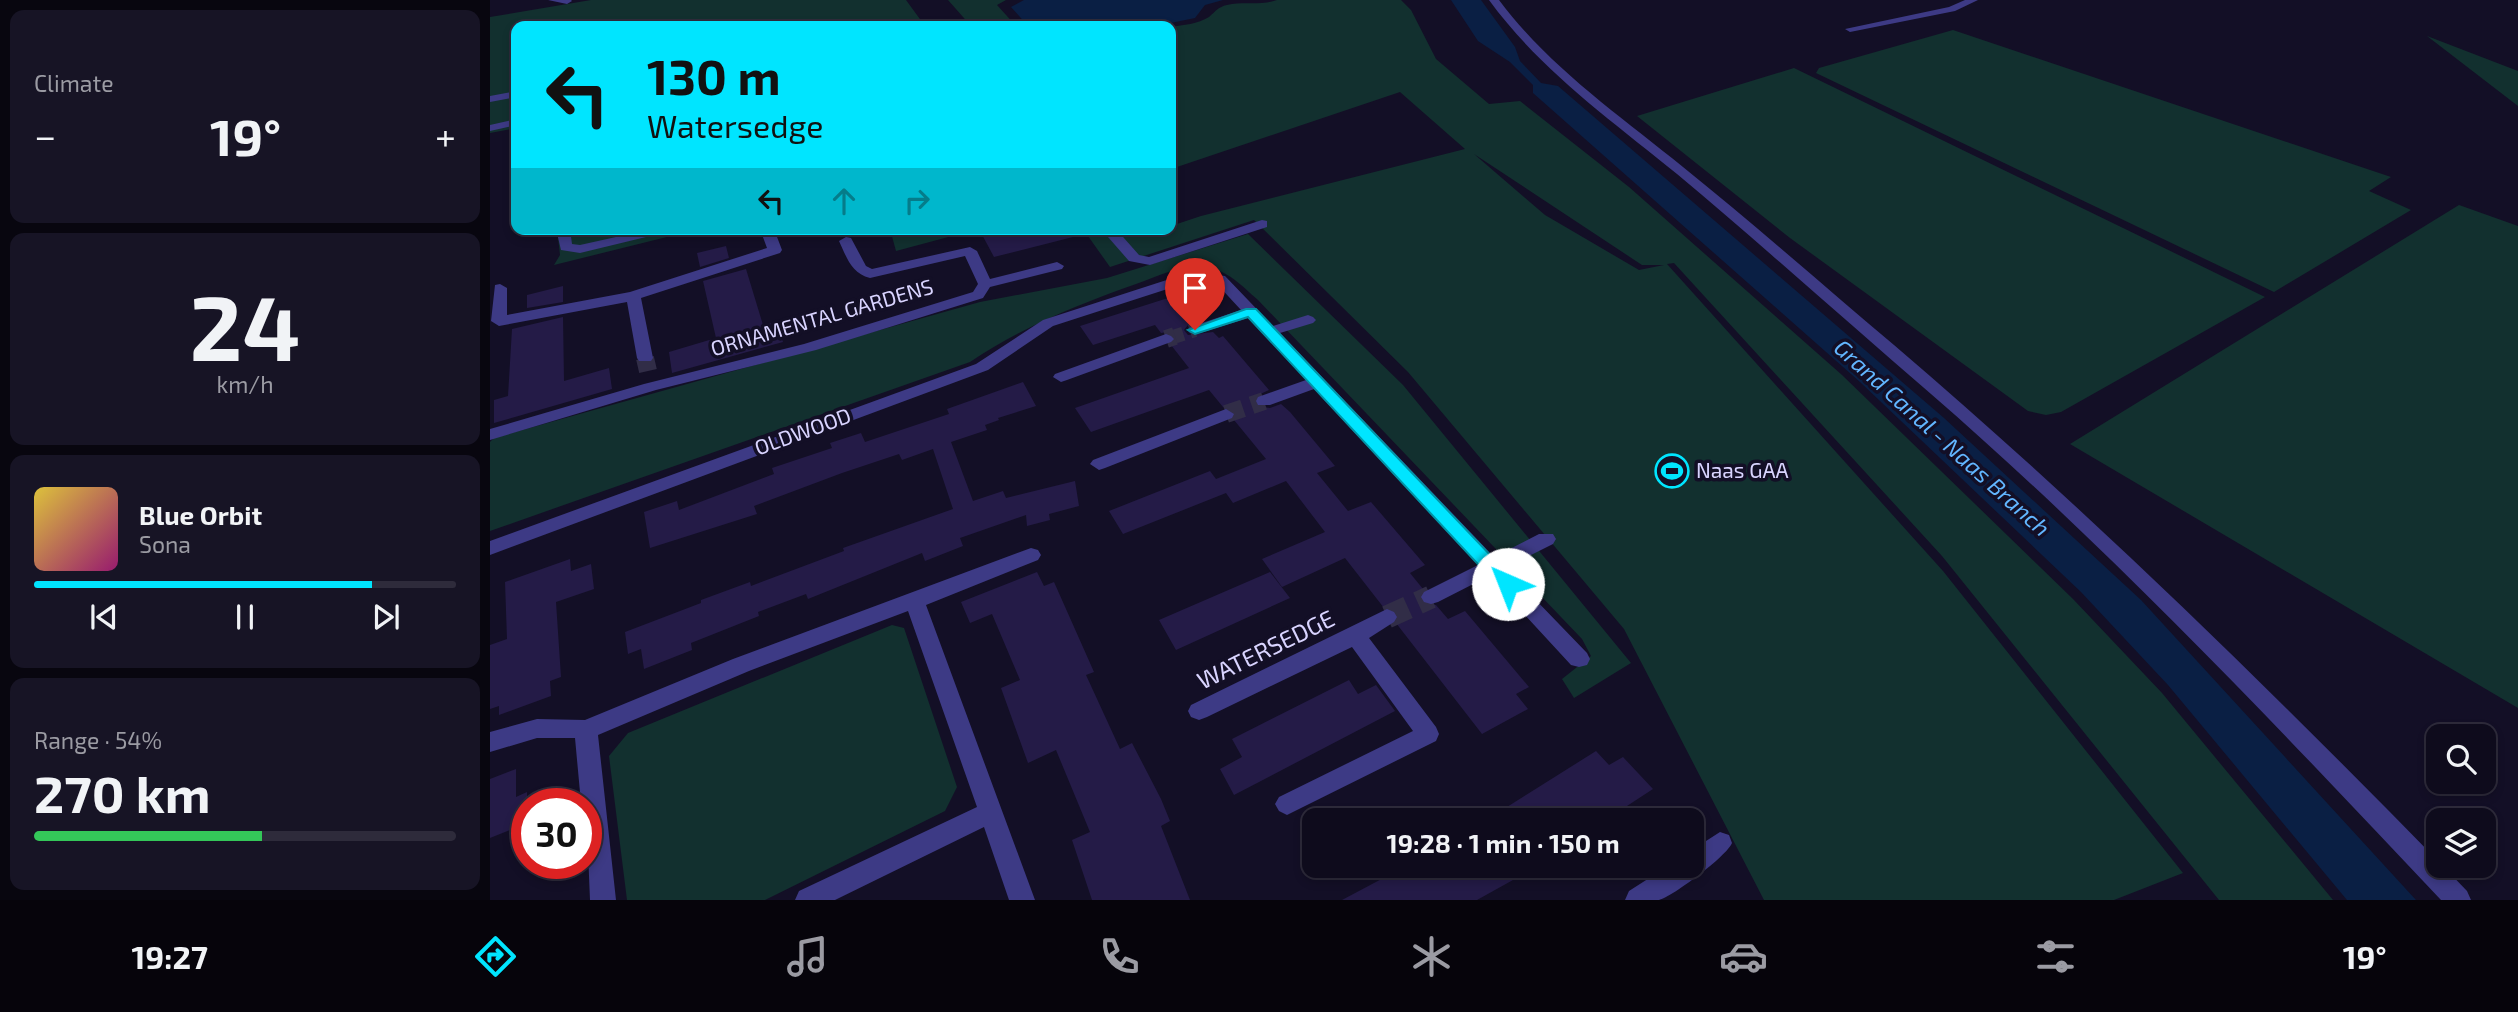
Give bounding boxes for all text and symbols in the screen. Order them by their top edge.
text: 130 m [647,46,781,105]
icon: left [532,49,623,140]
text: Climate [34,69,114,97]
text: 19° [210,104,281,166]
text: Watersedge [647,106,823,144]
text: − [34,112,56,158]
text: + [435,112,456,158]
icon: left [752,182,790,220]
icon: ahead [825,182,863,220]
icon: right [898,182,936,220]
pin [1165,258,1225,330]
icon: arrive [1176,269,1214,307]
text: 24 [190,270,300,379]
street label: ORNAMENTAL GARDENS [707,273,936,360]
water label: Grand Canal - Naas Branch [1829,333,2056,542]
text: km/h [216,370,274,398]
street label: OLDWOOD [751,402,854,460]
sports icon: Naas GAA [1653,452,1691,490]
place label: Naas GAA [1696,457,1789,482]
text: Blue Orbit [139,499,262,530]
text: Sona [139,530,191,558]
position arrow [1471,547,1545,621]
icon: previous [85,598,123,636]
icon: pause [226,598,264,636]
icon: next [367,598,405,636]
street label: WATERSEDGE [1192,603,1339,694]
map controls [2426,724,2496,878]
button: search [2426,724,2496,794]
text: Range · 54% [34,726,162,754]
text: 270 km [34,761,211,823]
speed limit sign: 30 [511,788,602,879]
button: layers [2426,808,2496,878]
text: 19:28 · 1 min · 150 m [1386,827,1620,858]
icon: directions [471,932,520,981]
icon: music [783,932,832,981]
icon: phone [1095,932,1144,981]
icon: climate [1407,932,1456,981]
icon: car [1719,932,1768,981]
icon: filters [2031,932,2080,981]
text: 19:27 [131,937,208,975]
text: 19° [2343,937,2386,975]

